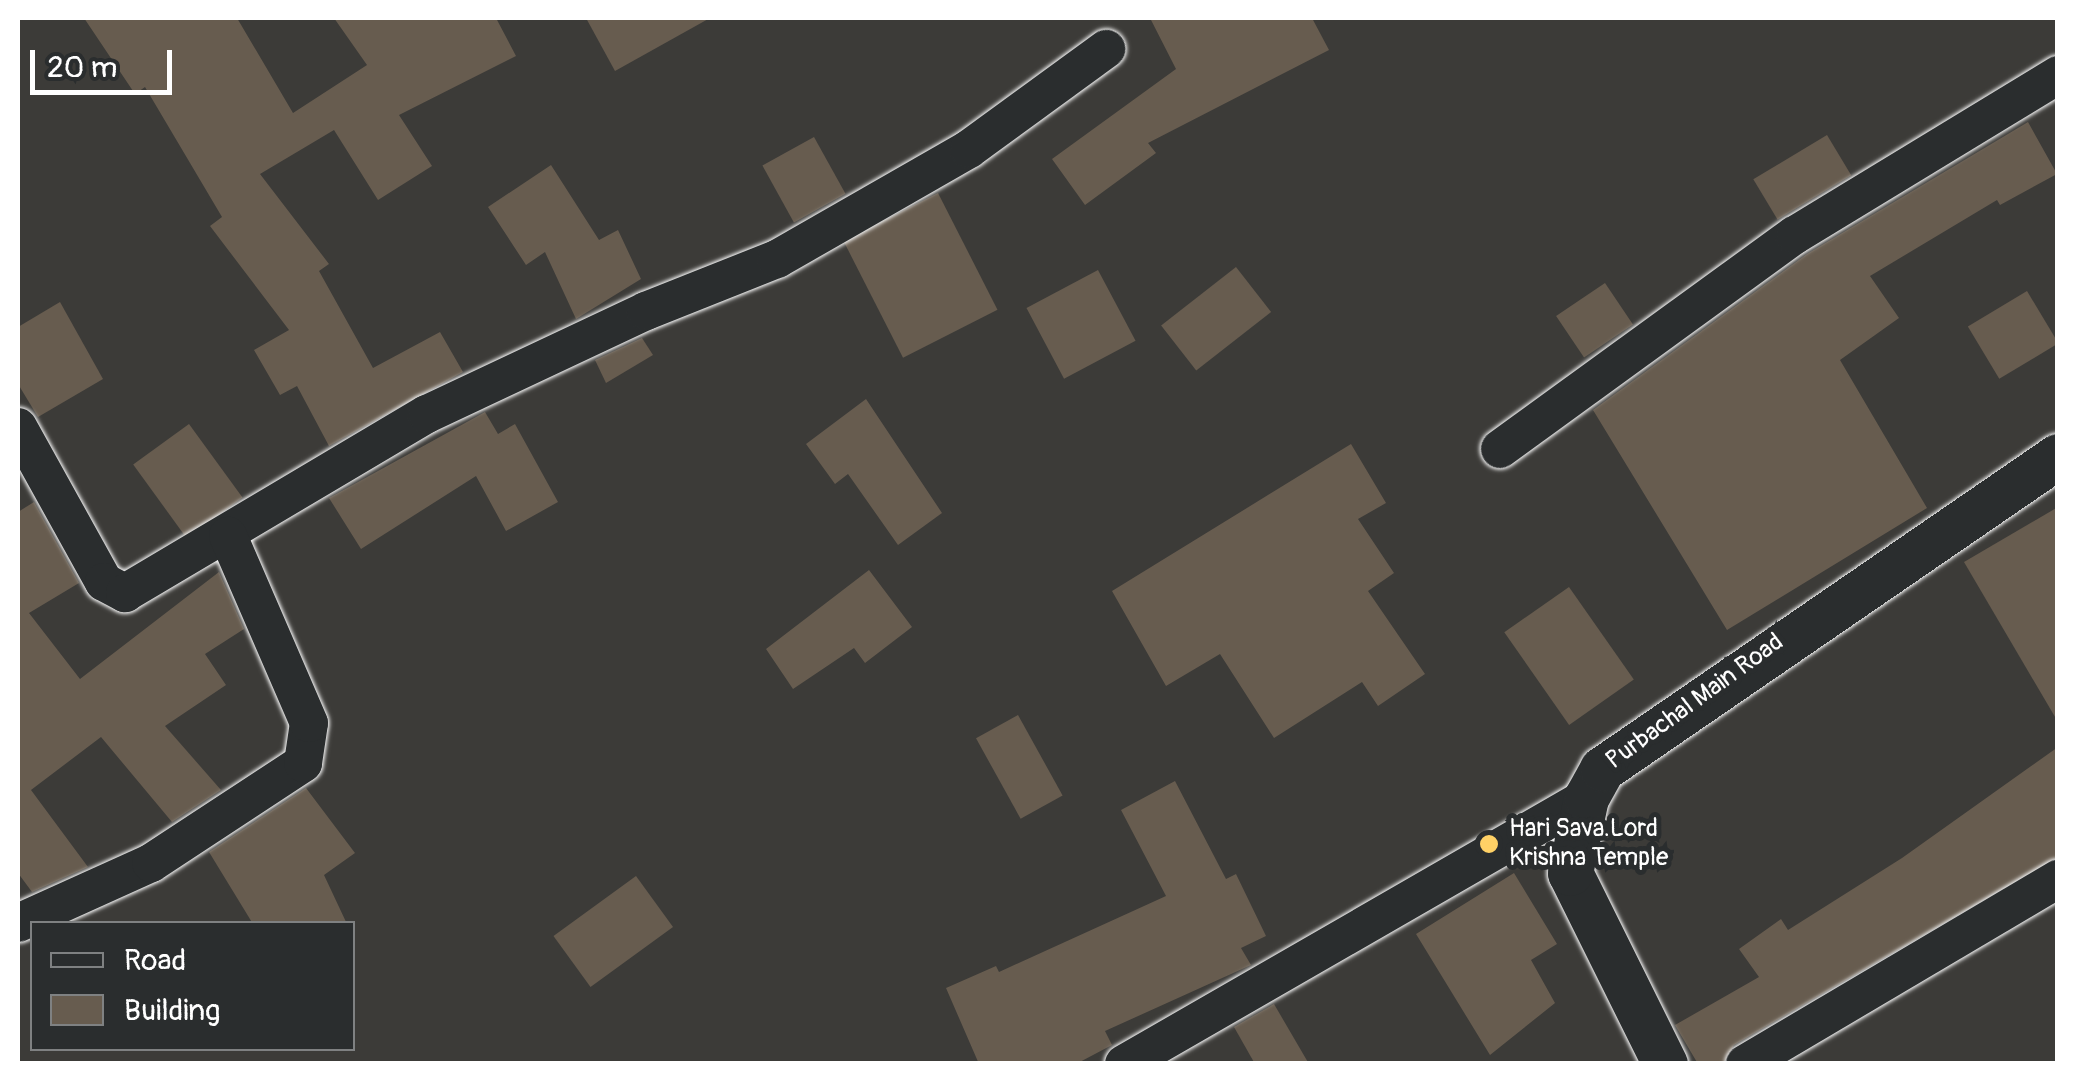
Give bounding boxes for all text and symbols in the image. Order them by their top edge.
scale bar [35,30,178,92]
text: 20 m [47,49,117,86]
street label: Purbachal Main Road [1601,628,1789,776]
place label: Hari Sava.Lord Krishna Temple [1509,815,1668,874]
marker: Hari Sava.Lord Krishna Temple [1478,833,1500,855]
legend [30,921,355,1051]
text: Road [124,942,186,979]
text: Building [124,992,220,1029]

